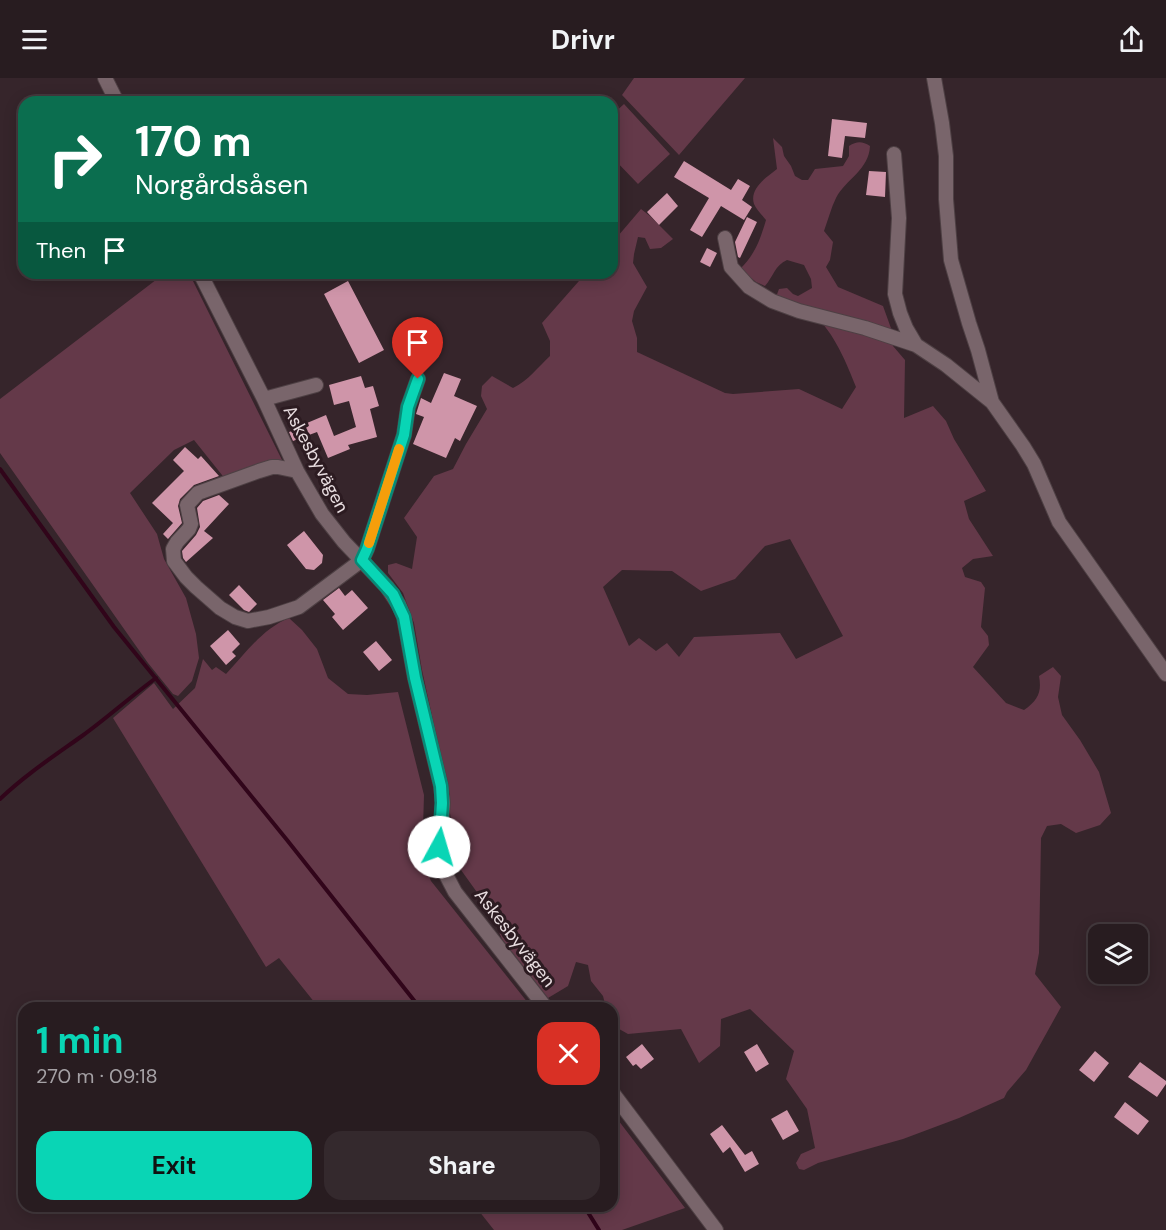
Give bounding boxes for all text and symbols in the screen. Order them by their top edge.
text: Drivr [551,22,615,57]
icon: menu [18,23,51,56]
icon: share [1115,23,1148,56]
text: 170 m [135,114,252,169]
icon: right [36,120,114,198]
text: Norgårdsåsen [135,167,308,202]
icon: arrive [98,234,131,267]
text: Then [36,236,86,265]
pin [392,317,443,379]
icon: arrive [401,326,434,359]
street label: Askesbyvägen [278,401,354,517]
position arrow [407,815,471,879]
street label: Askesbyvägen [469,884,561,992]
map controls [1088,924,1148,984]
button: layers [1088,924,1148,984]
text: 1 min [36,1017,124,1064]
button: close [537,1022,600,1085]
text: 270 m · 09:18 [36,1063,158,1089]
button: Exit [36,1131,312,1200]
button: Share [324,1131,600,1200]

